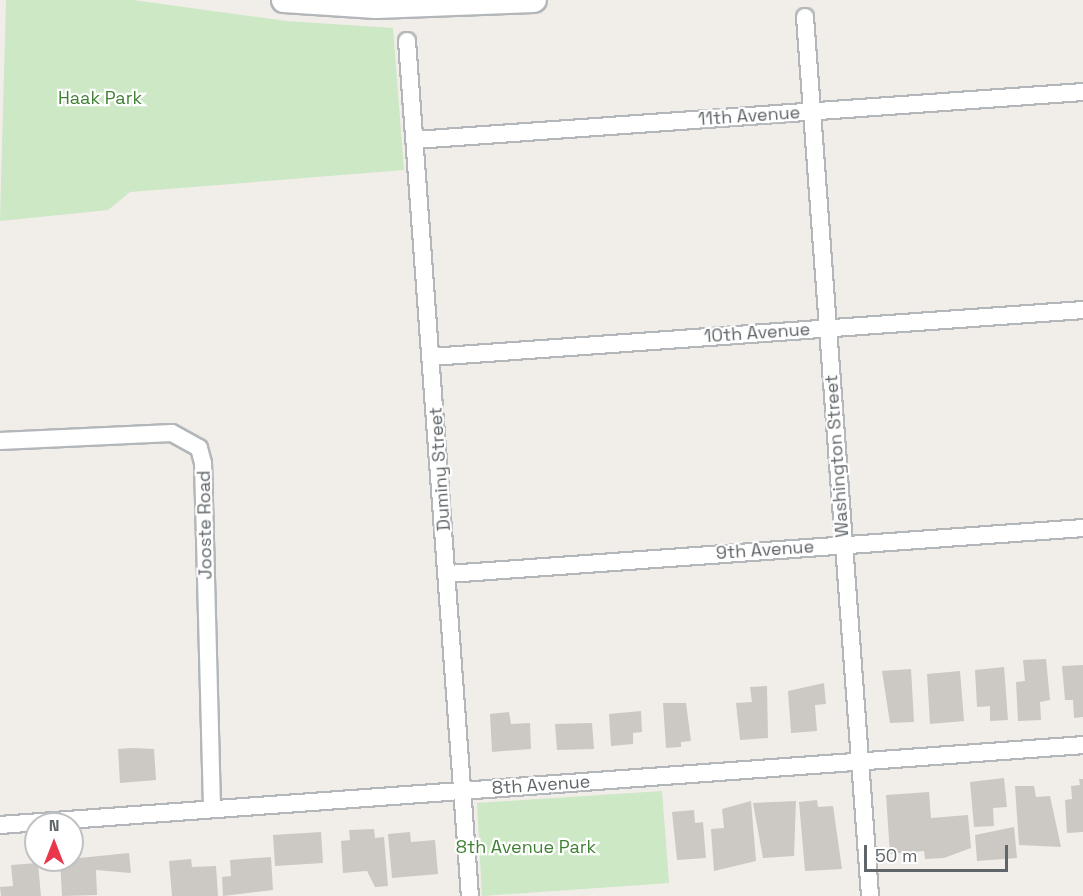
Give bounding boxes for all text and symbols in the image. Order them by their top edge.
park label: Haak Park [58,87,142,109]
street label: 11th Avenue [697,102,801,130]
street label: 10th Avenue [703,319,811,347]
street label: Washington Street [821,374,853,538]
street label: Duminy Street [425,406,455,532]
street label: Jooste Road [193,470,217,580]
street label: 9th Avenue [715,536,815,564]
street label: 8th Avenue [491,771,591,799]
north arrow [24,812,84,872]
text: N [49,815,59,836]
scale bar [867,833,1011,871]
park label: 8th Avenue Park [456,836,596,858]
text: 50 m [875,844,917,867]

